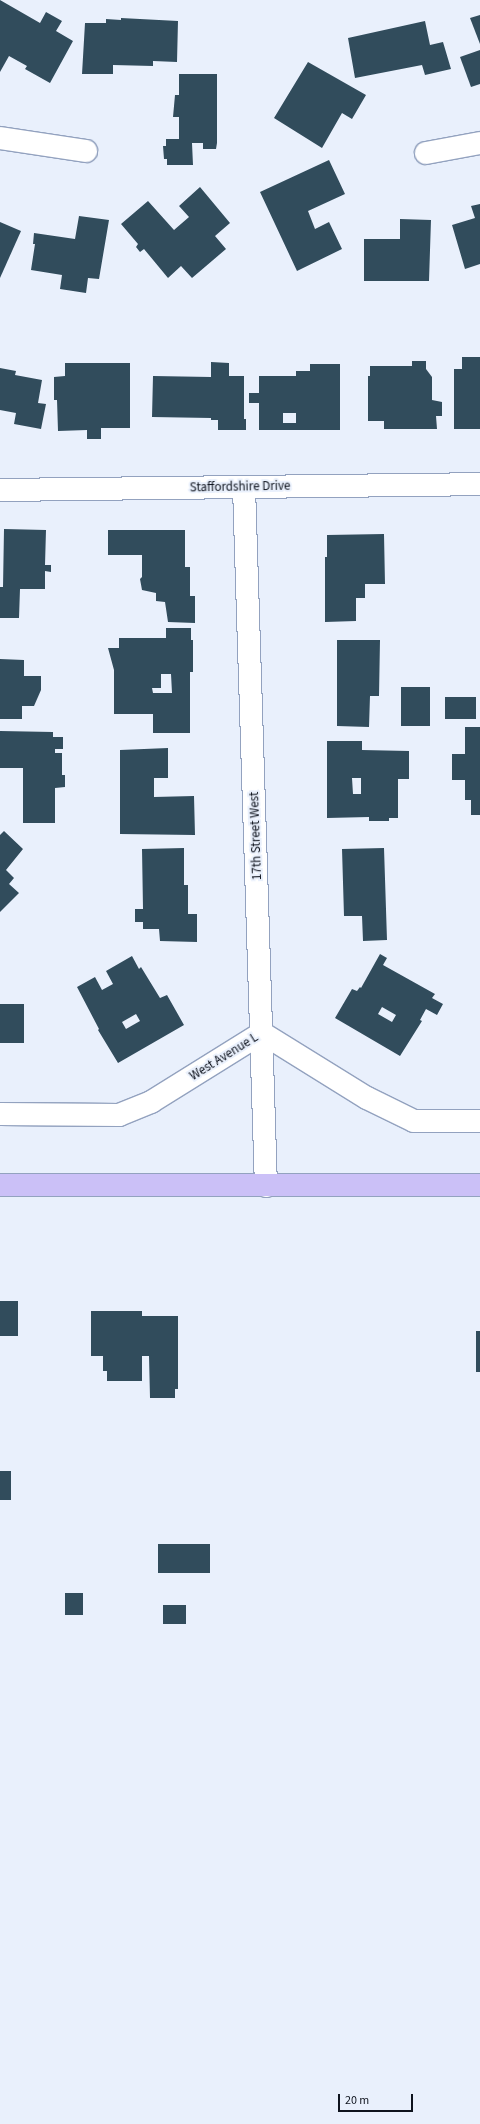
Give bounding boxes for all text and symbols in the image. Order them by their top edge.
street label: Staffordshire Drive [190,478,290,496]
street label: 17th Street West [247,792,265,880]
street label: West Avenue L [187,1030,261,1084]
scale bar [340,2086,415,2112]
text: 20 m [345,2092,369,2109]

